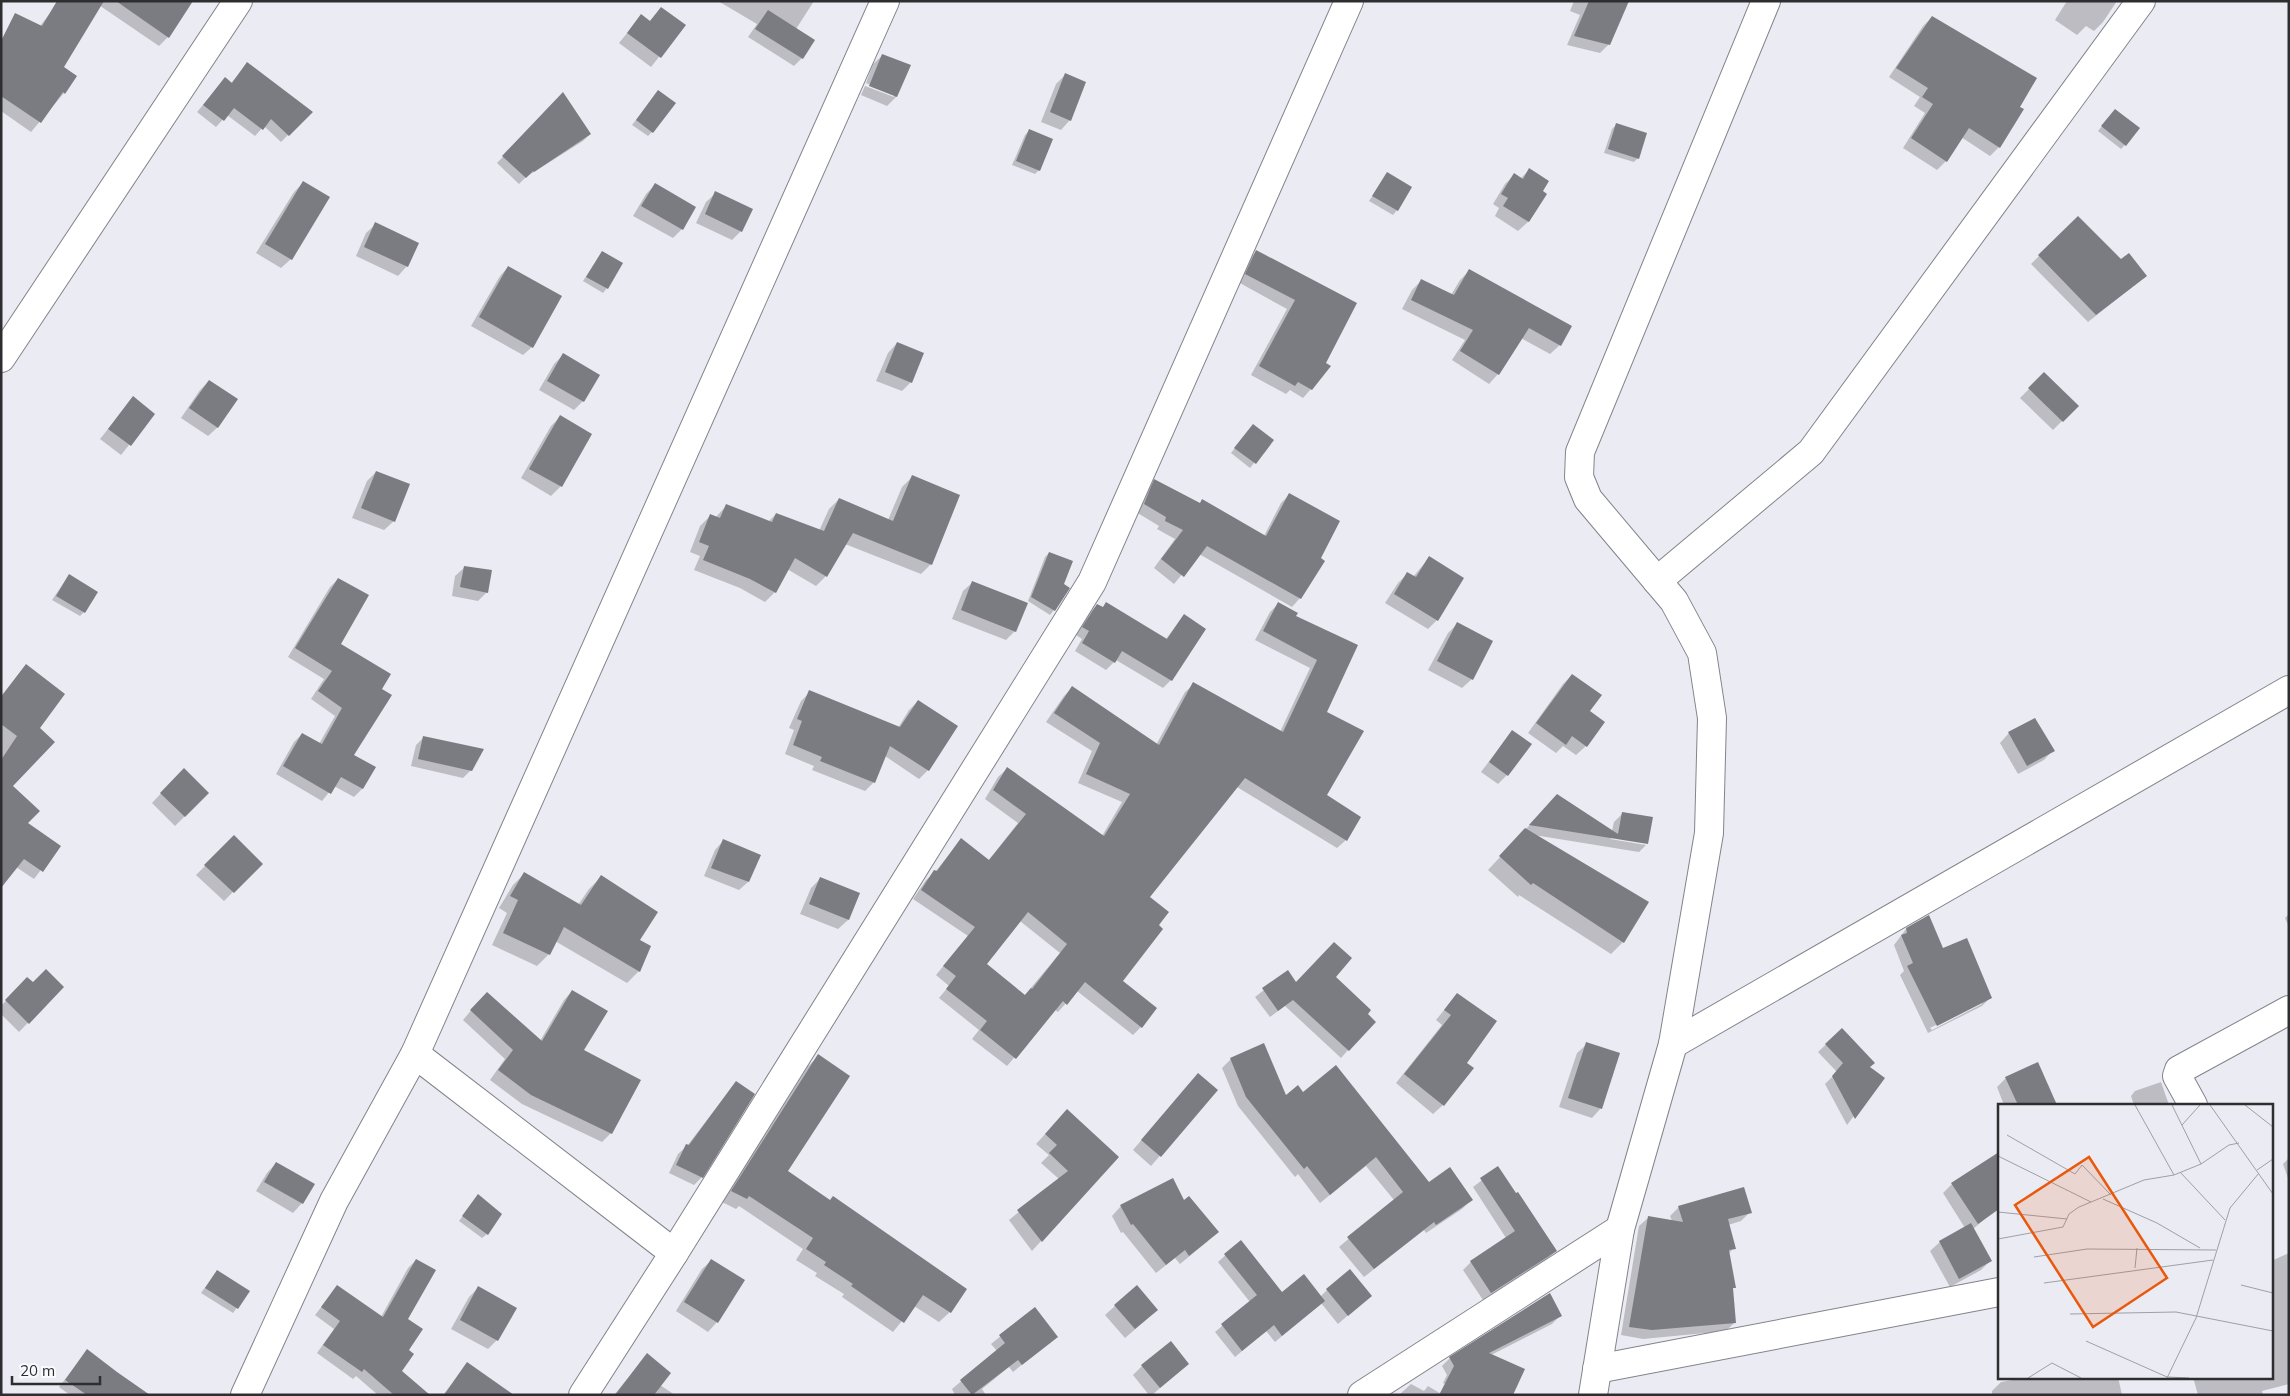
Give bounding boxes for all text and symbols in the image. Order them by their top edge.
inset map [1998,1104,2272,1378]
scale bar [12,1354,100,1386]
text: 20 m [20,1361,55,1380]

